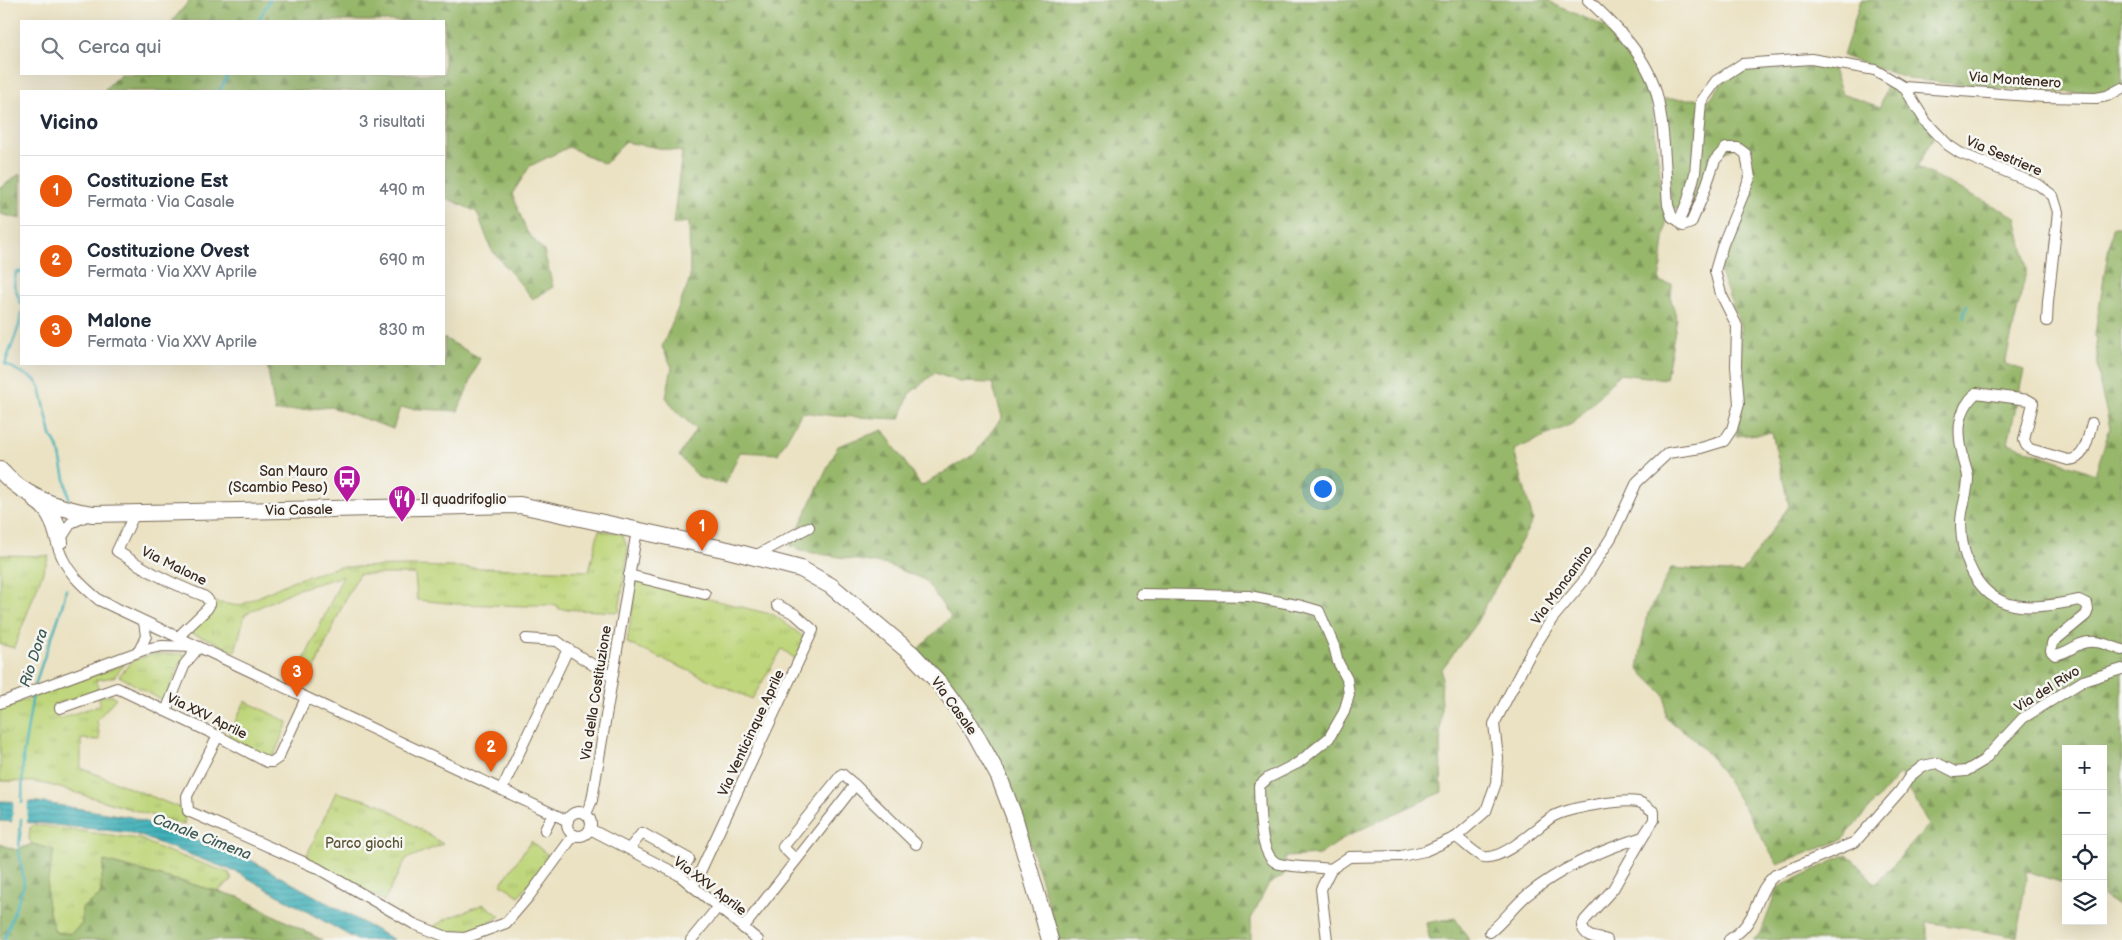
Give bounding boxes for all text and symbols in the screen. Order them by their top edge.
search box [20,20,445,75]
icon: search [38,34,66,62]
text: Cerca qui [78,36,161,59]
street label: Via Montenero [1968,68,2062,92]
text: Vicino [40,110,98,135]
text: 3 risultati [359,113,425,132]
street label: Via Sestriere [1963,132,2045,180]
text: Costituzione Est [87,170,228,193]
text: 1 [53,181,59,200]
text: 490 m [379,181,425,200]
text: Fermata · Via Casale [87,193,234,212]
text: Costituzione Ovest [87,240,249,263]
text: 2 [51,251,61,270]
text: 690 m [379,251,425,270]
text: Fermata · Via XXV Aprile [87,263,257,282]
text: Malone [87,310,151,333]
text: 3 [51,321,61,340]
text: 830 m [379,321,425,340]
text: Fermata · Via XXV Aprile [87,333,257,352]
place label: San Mauro (Scambio Peso) [228,463,328,496]
bus stop icon: San Mauro (Scambio Peso) [332,464,362,503]
your location [1310,476,1336,502]
restaurant icon: Il quadrifoglio [387,484,417,523]
place label: Il quadrifoglio [421,491,507,508]
street label: Via Casale [265,501,333,519]
pin: 1 [686,510,718,551]
street label: Via Moncanino [1528,542,1597,628]
street label: Via Malone [138,543,210,589]
street label: Via della Costituzione [577,624,615,762]
water label: Rio Dora [16,626,52,690]
pin: 3 [281,656,313,697]
street label: Via del Rivo [2011,662,2083,716]
street label: Via Venticinque Aprile [714,667,788,799]
street label: Via Casale [927,674,981,738]
street label: Via XXV Aprile [164,689,250,743]
pin: 2 [475,731,507,772]
map controls [2062,745,2107,925]
button: + [2062,745,2107,790]
button: − [2062,790,2107,835]
water label: Canale Cimena [150,809,254,865]
park label: Parco giochi [325,835,403,852]
button: locate [2062,835,2107,880]
street label: Via XXV Aprile [670,853,750,919]
button: layers [2062,880,2107,925]

